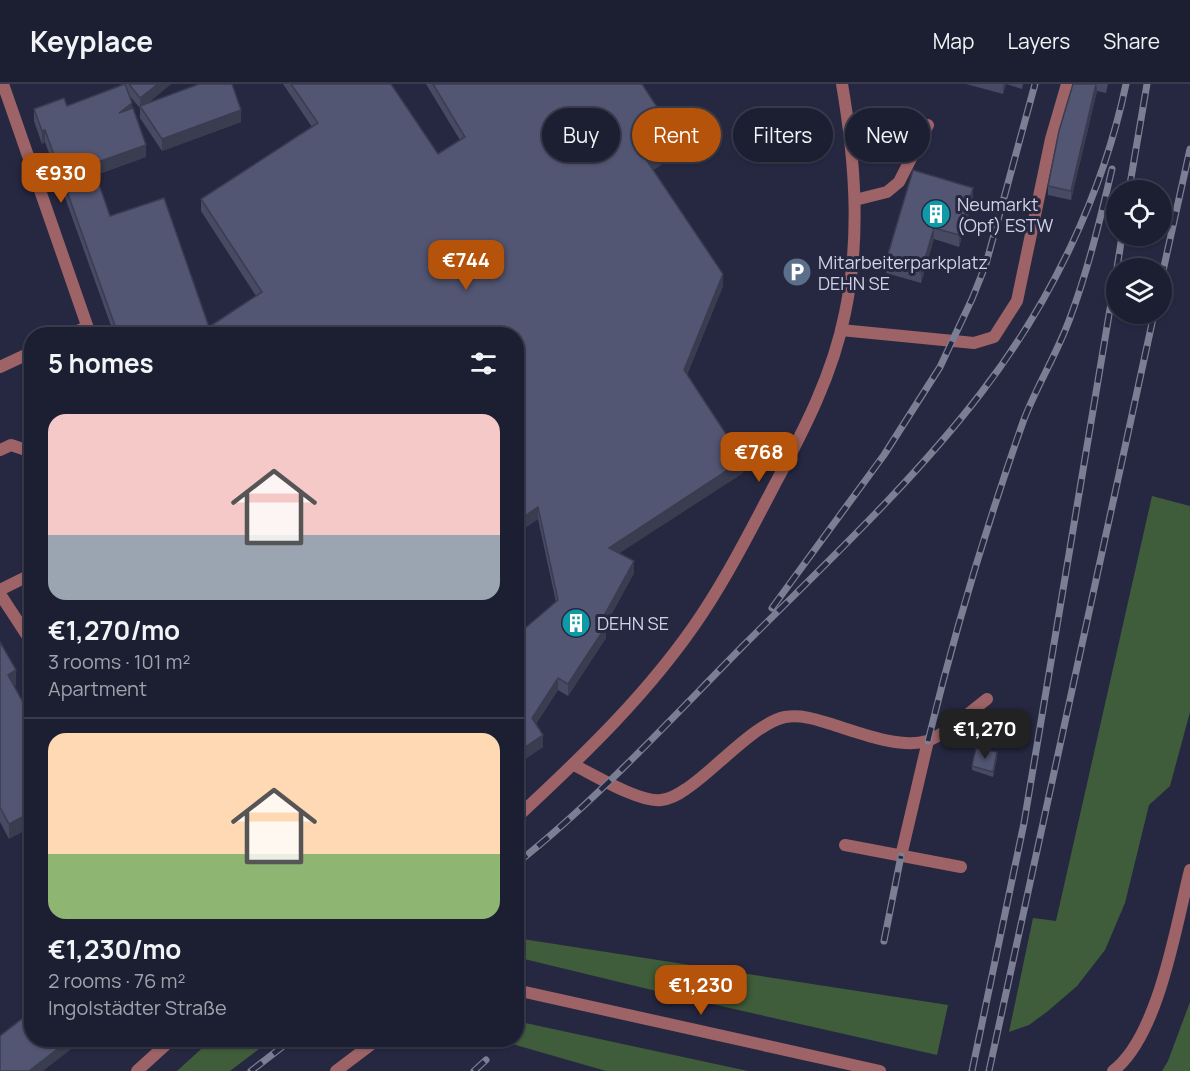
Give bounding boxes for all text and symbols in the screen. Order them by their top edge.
text: Keyplace [30,22,153,60]
text: Map [933,27,974,55]
text: Layers [1007,27,1070,55]
text: Share [1103,27,1160,55]
chip: Buy [542,108,620,162]
chip: Rent [632,108,721,162]
chip: Filters [733,108,833,162]
chip: New [845,108,930,162]
pin: €930 [25,153,97,204]
text: €930 [36,159,86,186]
map controls [1106,180,1172,324]
button: locate [1106,180,1172,246]
place label: Neumarkt (Opf) ESTW [957,192,1054,237]
building icon: Neumarkt (Opf) ESTW [920,198,952,230]
pin: €744 [430,240,502,291]
text: €744 [442,246,490,273]
place label: Mitarbeiterparkplatz DEHN SE [818,250,988,295]
parking icon: Mitarbeiterparkplatz DEHN SE [781,256,813,288]
button: layers [1106,258,1172,324]
text: 5 homes [48,345,154,381]
icon: filters [467,347,500,380]
pin: €768 [723,432,795,483]
text: €768 [735,438,784,465]
icon: home [220,453,328,561]
building icon: DEHN SE [560,607,592,639]
place label: DEHN SE [597,611,669,635]
text: €1,270/mo [48,612,180,648]
text: 3 rooms · 101 m² [48,648,190,675]
text: Apartment [48,675,147,702]
pin: €1,270 [936,709,1034,760]
text: €1,270 [953,715,1017,742]
icon: home [220,772,328,880]
text: €1,230/mo [48,931,181,967]
pin: €1,230 [652,965,750,1016]
text: 2 rooms · 76 m² [48,967,185,994]
text: €1,230 [669,971,733,998]
text: Ingolstädter Straße [48,994,227,1021]

